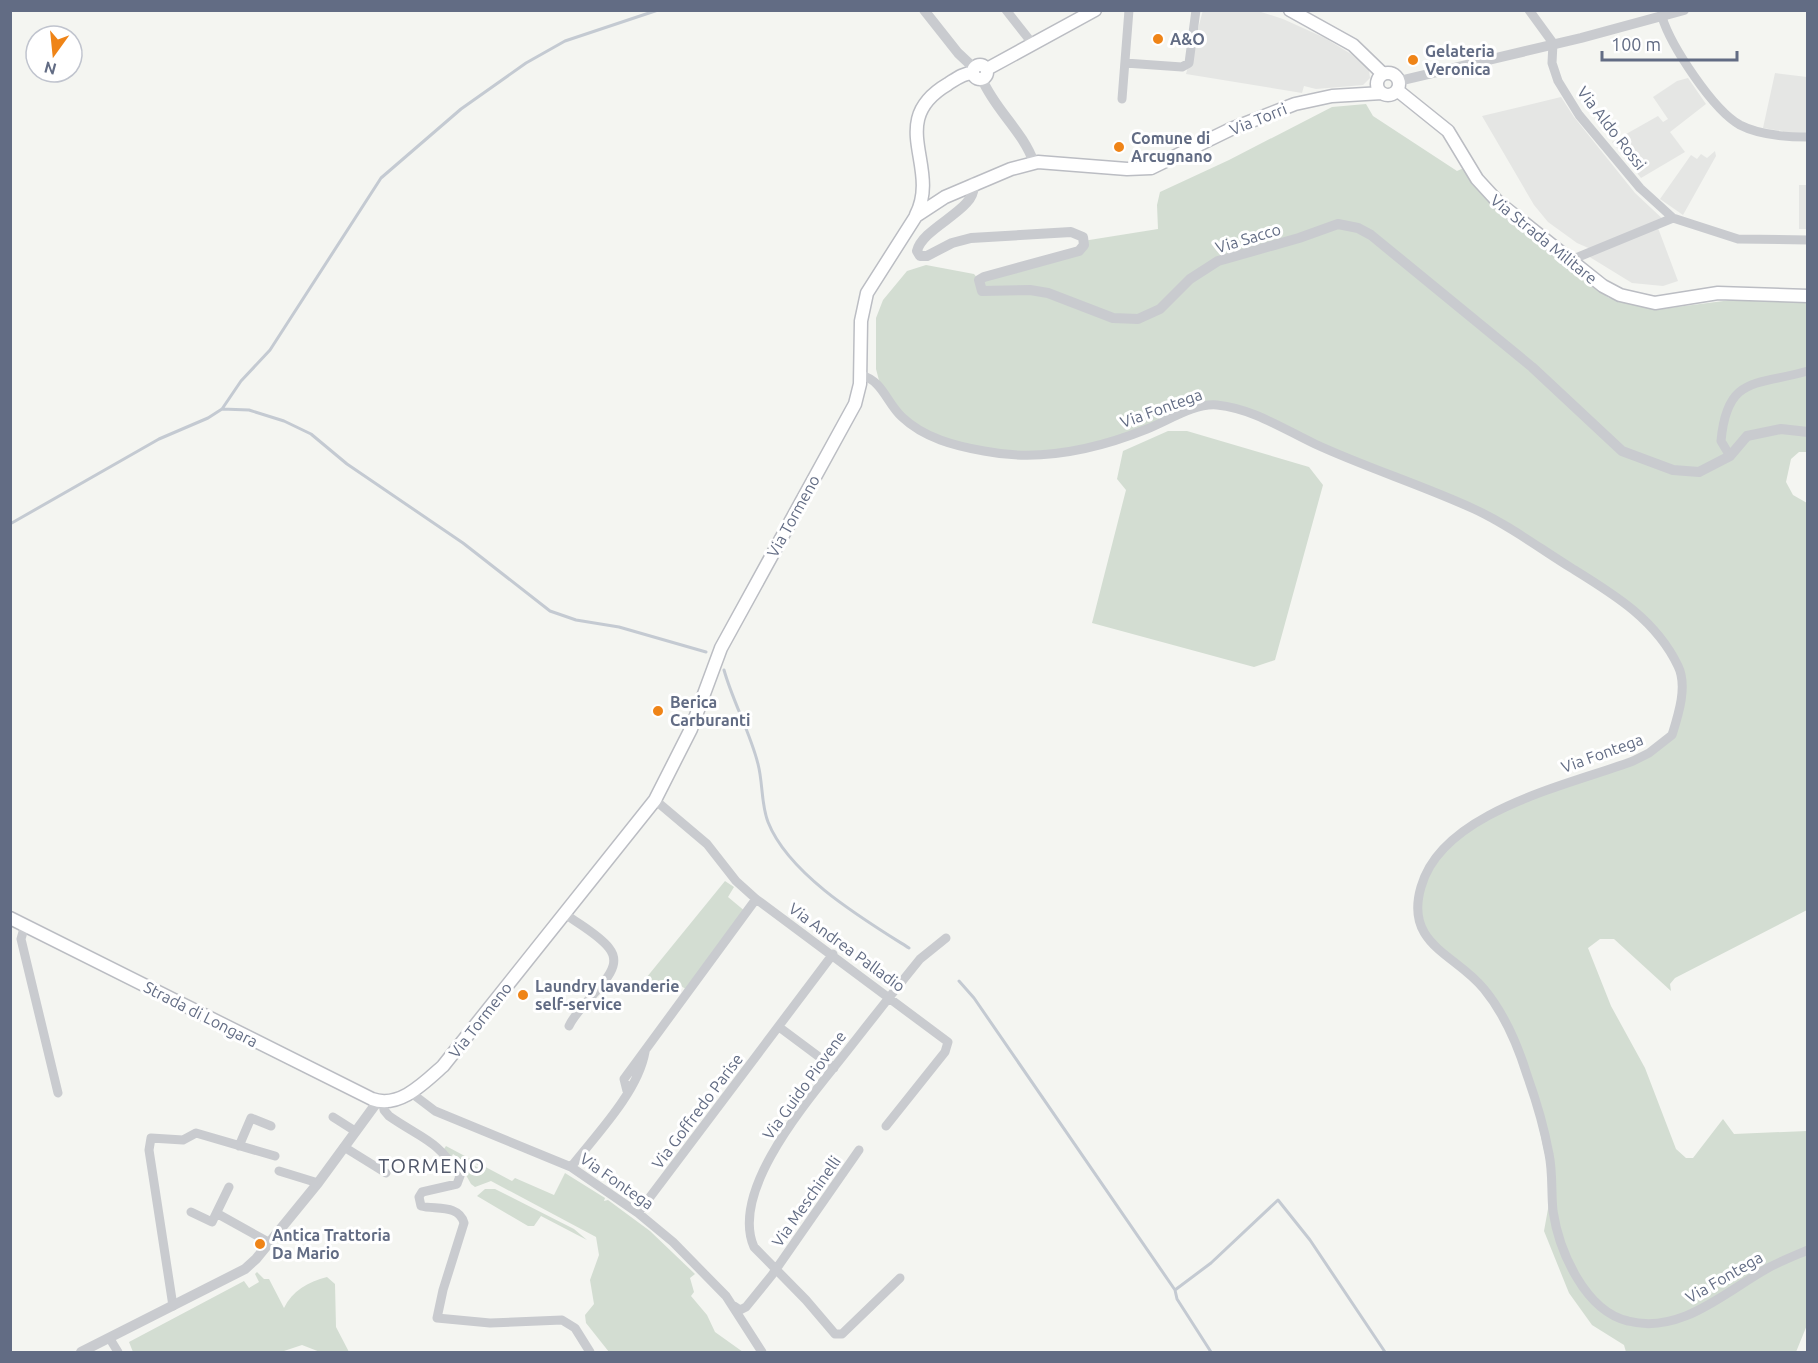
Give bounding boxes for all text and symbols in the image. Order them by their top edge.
north arrow [24,24,84,84]
scale bar [1602,24,1737,62]
place label: A&O [1170,30,1205,48]
marker: A&O [1151,32,1165,46]
text: 100 m [1611,34,1661,54]
place label: Gelateria Veronica [1425,42,1495,78]
marker: Gelateria Veronica [1406,53,1420,67]
text: N [42,58,58,79]
street label: Via Aldo Rossi [1574,83,1650,173]
street label: Via Torri [1227,99,1289,139]
place label: Comune di Arcugnano [1131,129,1212,165]
marker: Comune di Arcugnano [1112,140,1126,154]
street label: Via Strada Militare [1487,191,1601,287]
street label: Via Sacco [1213,220,1283,256]
street label: Via Fontega [1118,385,1204,431]
street label: Via Tormeno [763,472,823,560]
place label: Berica Carburanti [670,693,750,729]
marker: Berica Carburanti [651,704,665,718]
street label: Via Fontega [1559,730,1645,776]
street label: Via Andrea Palladio [785,899,909,995]
place label: Laundry lavanderie self-service [535,977,679,1013]
street label: Strada di Longara [141,978,261,1050]
street label: Via Tormeno [445,979,515,1061]
marker: Laundry lavanderie self-service [516,988,530,1002]
street label: Via Guido Piovene [759,1027,849,1143]
street label: Via Goffredo Parise [648,1050,746,1172]
street label: Via Fontega [577,1149,657,1213]
street label: Via Meschinelli [768,1152,844,1250]
district label: TORMENO [378,1154,486,1177]
place label: Antica Trattoria Da Mario [272,1226,391,1262]
marker: Antica Trattoria Da Mario [253,1237,267,1251]
street label: Via Fontega [1682,1248,1766,1306]

